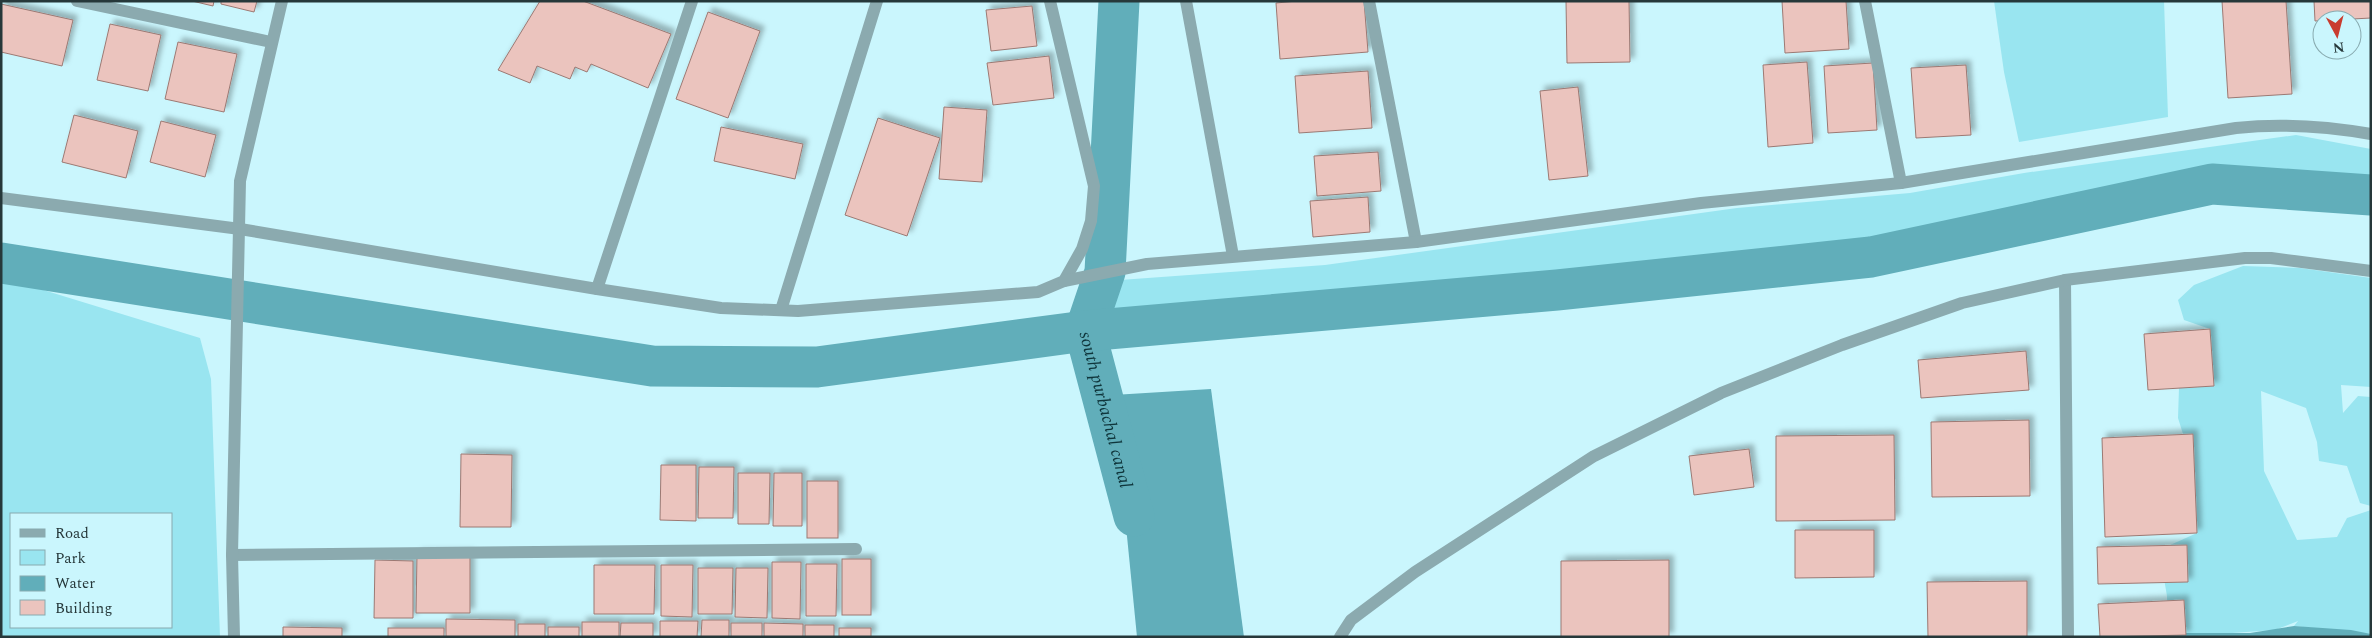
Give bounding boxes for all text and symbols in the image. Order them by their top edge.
north arrow [2312,10,2362,60]
text: N [2332,36,2345,59]
water label: south purbachal canal [1072,328,1139,491]
legend [10,513,172,628]
text: Road [55,522,89,545]
text: Park [55,547,86,570]
text: Water [55,572,95,595]
text: Building [55,597,112,620]

